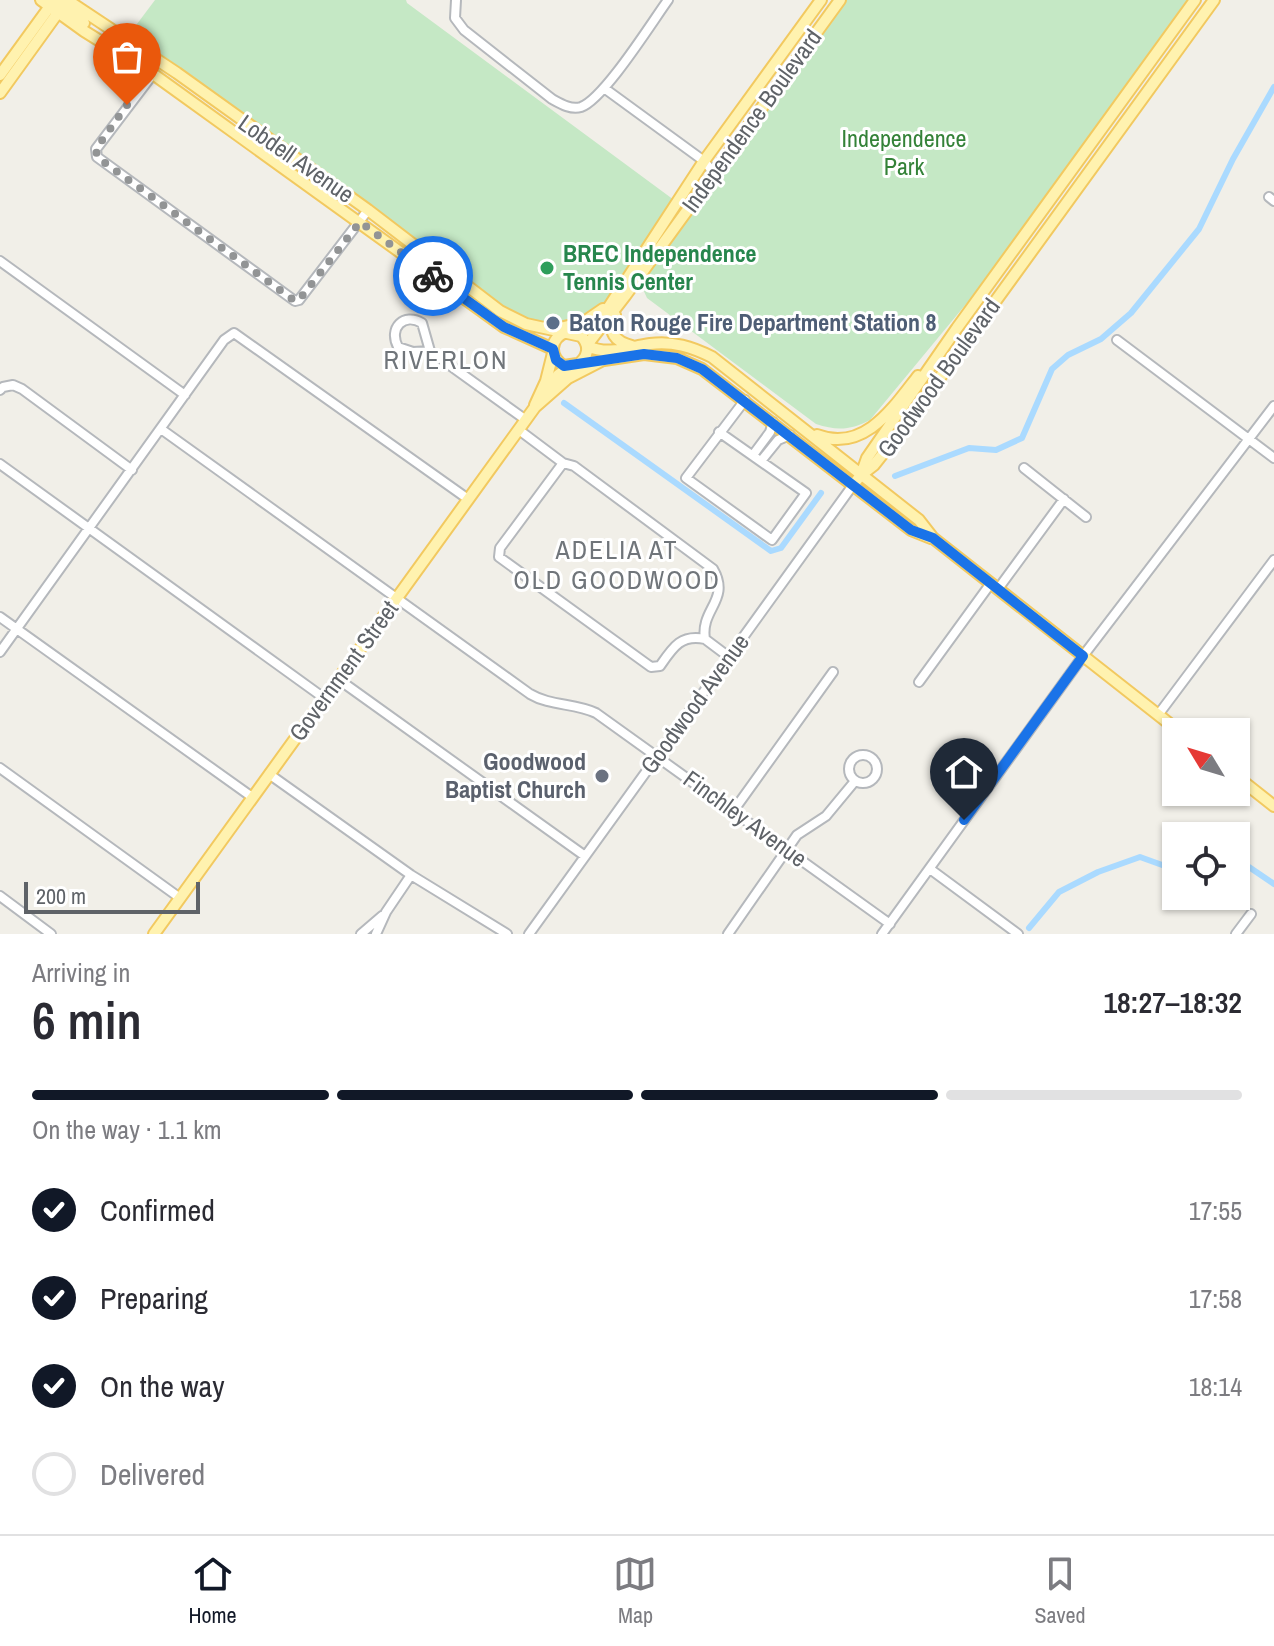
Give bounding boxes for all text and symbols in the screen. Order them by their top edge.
street label: Independence Boulevard [674,22,828,218]
pin [93,23,161,105]
icon: bag [105,35,149,79]
street label: Lobdell Avenue [232,107,361,210]
park label: Independence Park [842,122,966,182]
courier [393,236,473,316]
place label: BREC Independence Tennis Center [563,237,757,297]
icon: bike [411,254,455,298]
marker: BREC Independence Tennis Center [538,259,556,277]
street label: Goodwood Boulevard [870,291,1007,463]
place label: Baton Rouge Fire Department Station 8 [569,306,936,338]
marker: Baton Rouge Fire Department Station 8 [544,314,562,332]
district label: RIVERLON [384,342,509,377]
district label: ADELIA AT OLD GOODWOOD [513,532,721,597]
street label: Government Street [281,593,405,747]
street label: Goodwood Avenue [632,627,756,780]
north arrow [1162,718,1250,806]
map controls [1162,718,1250,910]
pin [930,738,998,820]
place label: Goodwood Baptist Church [445,745,586,805]
icon: home [942,750,986,794]
street label: Finchley Avenue [677,763,814,874]
marker: Goodwood Baptist Church [593,767,611,785]
button: locate [1162,822,1250,910]
scale bar [24,878,200,914]
text: 200 m [36,881,86,911]
text: Arriving in [32,955,130,990]
text: 18:27–18:32 [1103,982,1242,1022]
text: 6 min [32,985,142,1055]
text: On the way · 1.1 km [32,1112,222,1147]
icon: check [32,1188,76,1232]
text: Confirmed [100,1190,215,1230]
text: 17:55 [1189,1193,1242,1228]
icon: check [32,1276,76,1320]
text: Preparing [100,1278,208,1318]
text: 17:58 [1189,1281,1242,1316]
icon: check [32,1364,76,1408]
text: On the way [100,1366,224,1406]
text: 18:14 [1189,1369,1242,1404]
text: Delivered [100,1454,205,1494]
tab: Home [188,1552,237,1630]
tab: Map [613,1552,657,1630]
tab: Saved [1034,1552,1086,1630]

